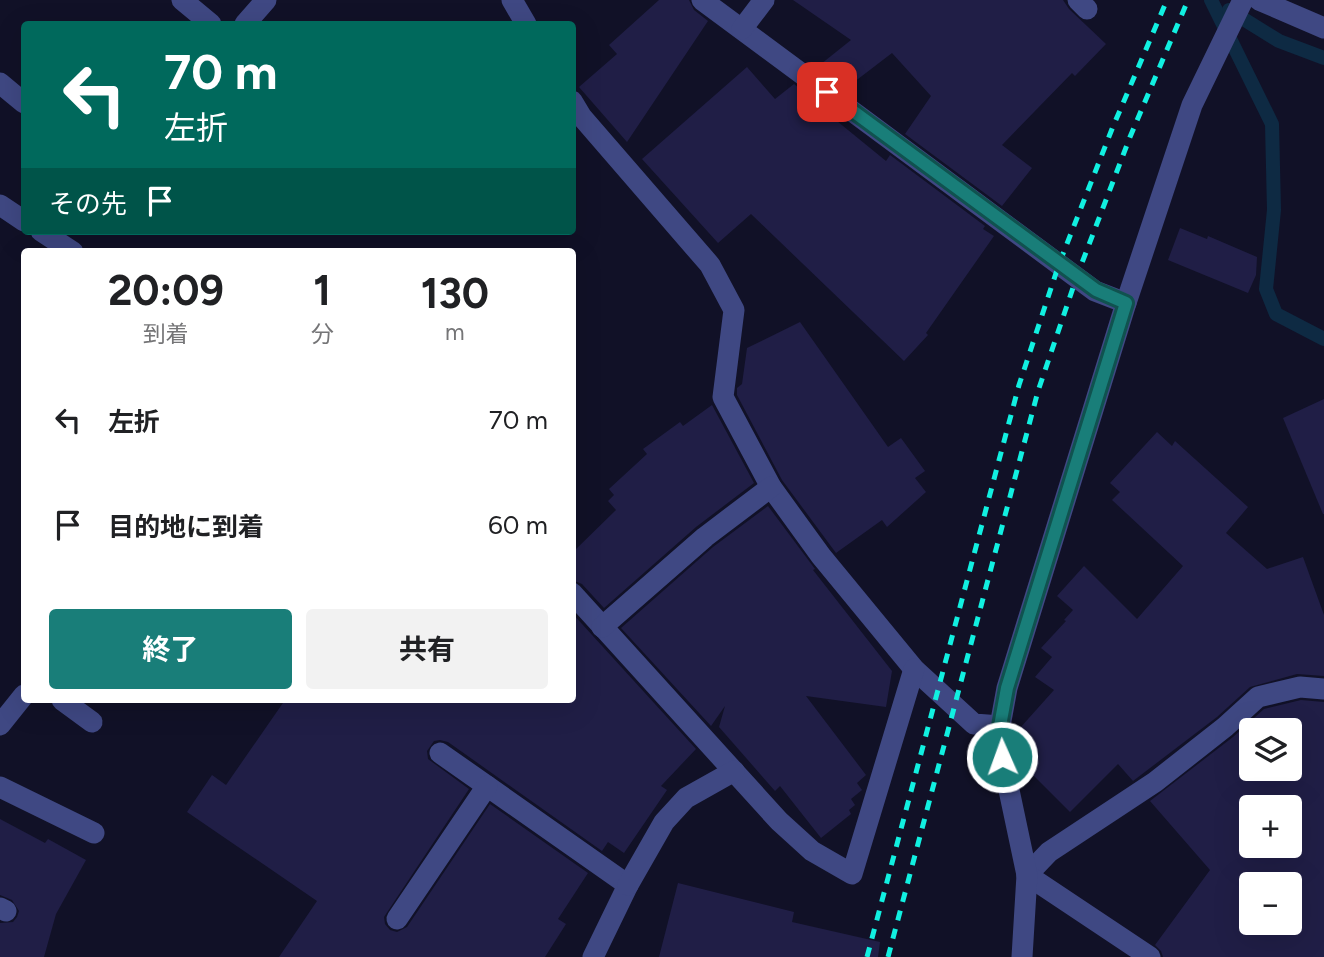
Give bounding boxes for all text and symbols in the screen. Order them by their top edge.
text: 70 m [164,42,277,101]
icon: left [49,49,140,140]
pin [797,62,857,122]
icon: arrive [808,73,846,111]
text: 左折 [164,109,228,147]
icon: arrive [141,182,179,220]
text: その先 [49,188,127,220]
text: 20:09 [108,265,224,316]
text: 1 [313,265,331,316]
text: 130 [421,268,489,319]
text: m [445,318,465,346]
text: 到着 [143,320,189,348]
text: 分 [311,320,334,348]
icon: left [49,401,87,439]
text: 70 m [489,404,548,436]
text: 左折 [108,406,160,438]
icon: arrive [49,506,87,544]
text: 60 m [488,509,548,541]
text: 目的地に到着 [108,511,264,543]
button: 終了 [49,609,292,689]
button: 共有 [306,609,548,689]
map controls [1239,718,1302,935]
button: layers [1239,718,1302,781]
position arrow [965,720,1039,794]
button: + [1239,795,1302,858]
button: − [1239,872,1302,935]

